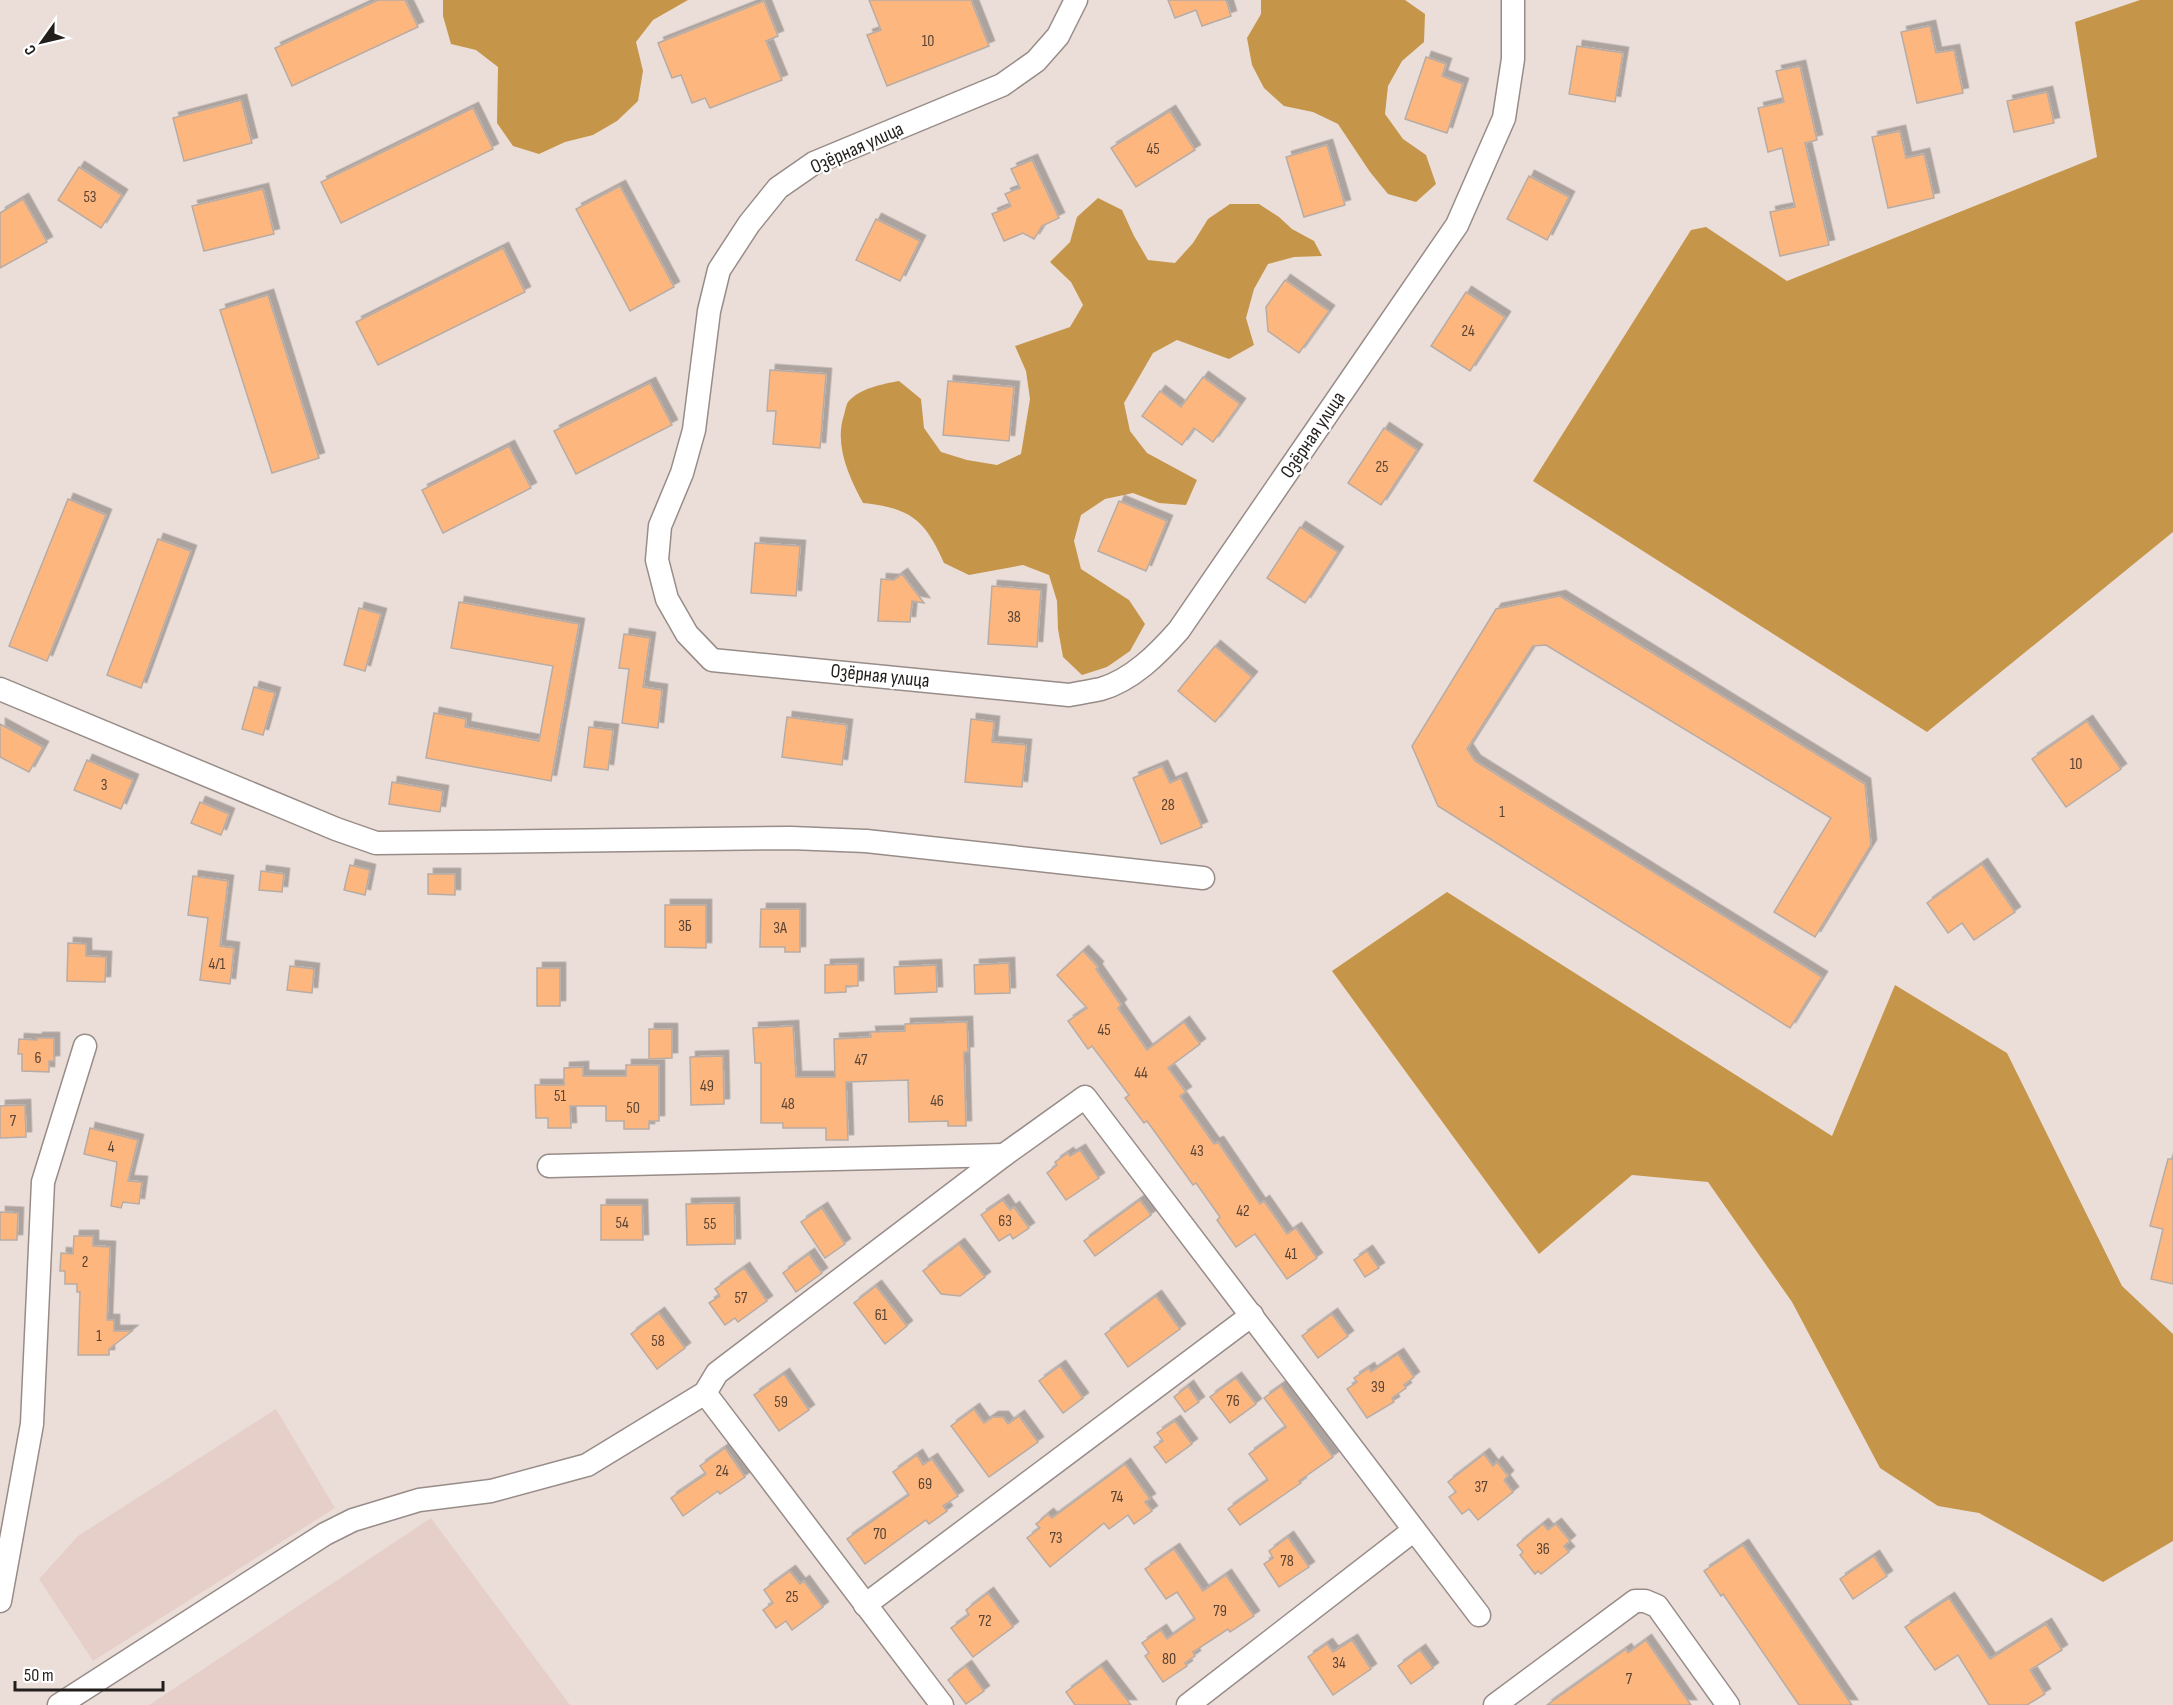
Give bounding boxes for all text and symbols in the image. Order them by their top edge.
north arrow [12,12,72,72]
house number: 10 [922,32,934,51]
text: С [21,41,41,58]
street label: Озёрная улица [807,117,907,179]
house number: 45 [1146,140,1160,159]
house number: 53 [83,188,97,207]
house number: 24 [1461,322,1475,341]
street label: Озёрная улица [1275,387,1351,483]
house number: 25 [1375,458,1389,477]
house number: 38 [1007,608,1021,627]
street label: Озёрная улица [829,659,931,693]
house number: 10 [2070,755,2082,774]
house number: 3 [101,776,107,795]
house number: 28 [1161,796,1175,815]
house number: 1 [1499,803,1505,822]
house number: 3Б [678,917,692,936]
house number: 3А [773,919,787,938]
house number: 4/1 [209,955,226,974]
house number: 45 [1097,1021,1111,1040]
house number: 6 [34,1049,42,1068]
house number: 47 [855,1051,868,1070]
house number: 44 [1134,1064,1148,1083]
house number: 49 [700,1077,714,1096]
house number: 51 [554,1087,566,1106]
house number: 46 [930,1092,944,1111]
house number: 48 [781,1095,795,1114]
house number: 50 [626,1099,640,1118]
house number: 7 [10,1112,17,1131]
house number: 4 [108,1138,115,1157]
house number: 43 [1190,1142,1204,1161]
house number: 42 [1236,1202,1250,1221]
house number: 63 [998,1212,1012,1231]
house number: 54 [615,1214,629,1233]
house number: 55 [704,1215,716,1234]
house number: 41 [1285,1245,1298,1264]
house number: 2 [82,1253,88,1272]
house number: 57 [735,1289,748,1308]
house number: 61 [875,1306,888,1325]
house number: 1 [96,1327,102,1346]
house number: 58 [651,1332,665,1351]
house number: 39 [1371,1378,1385,1397]
house number: 76 [1226,1392,1240,1411]
house number: 59 [774,1393,788,1412]
house number: 24 [715,1462,729,1481]
house number: 69 [918,1475,932,1494]
house number: 37 [1474,1478,1488,1497]
house number: 74 [1111,1488,1123,1507]
house number: 70 [873,1525,887,1544]
house number: 73 [1049,1529,1063,1548]
house number: 36 [1536,1540,1550,1559]
house number: 78 [1280,1552,1294,1571]
house number: 25 [785,1588,799,1607]
house number: 79 [1213,1602,1227,1621]
house number: 72 [979,1612,991,1631]
house number: 80 [1162,1650,1176,1669]
scale bar [15,1654,164,1692]
house number: 34 [1332,1654,1346,1673]
text: 50 m [24,1665,54,1686]
house number: 7 [1626,1670,1633,1689]

